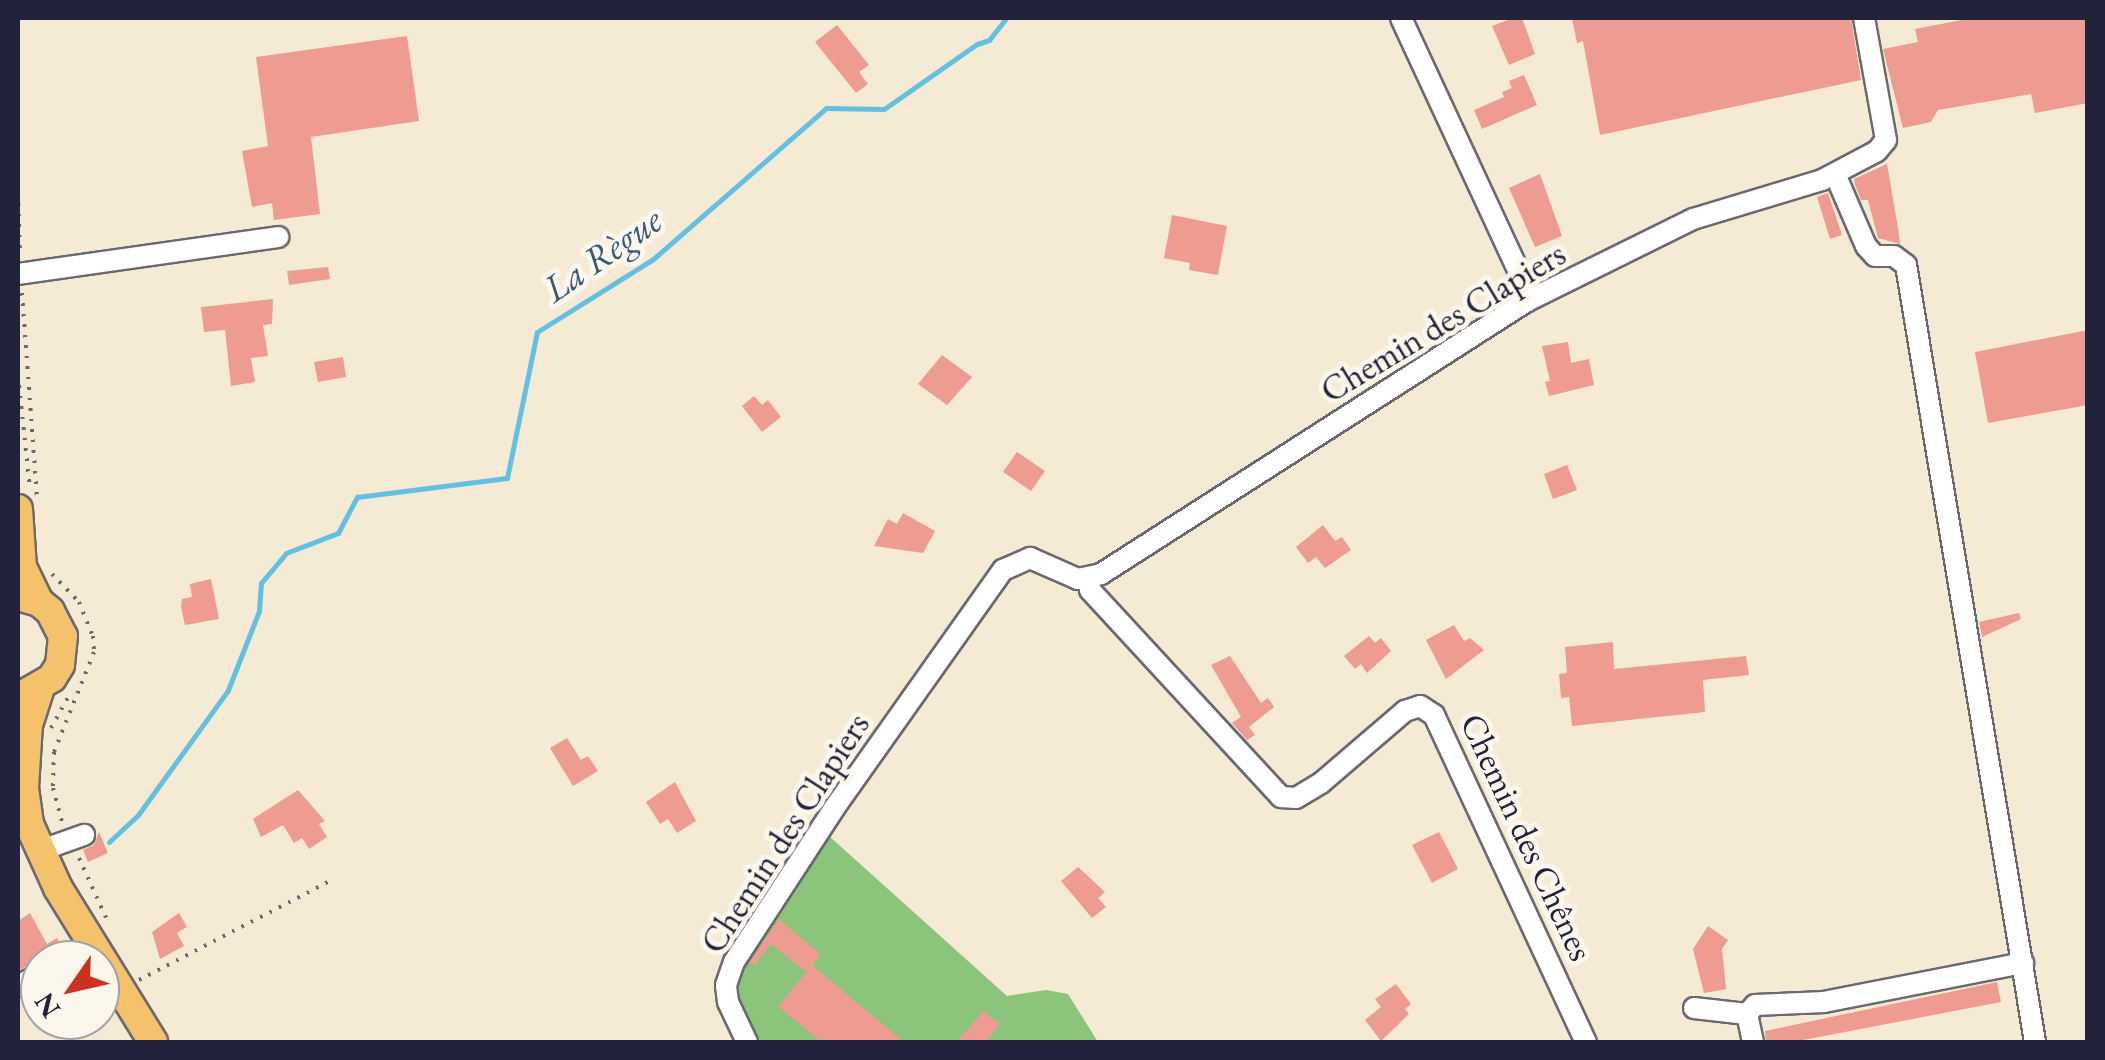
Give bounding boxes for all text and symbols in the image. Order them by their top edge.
water label: La Règue [534,197,670,311]
street label: Chemin des Clapiers [1313,232,1573,412]
street label: Chemin des Clapiers [692,705,878,961]
street label: Chemin des Chênes [1451,707,1603,967]
north arrow [20,940,120,1040]
text: N [26,986,68,1025]

